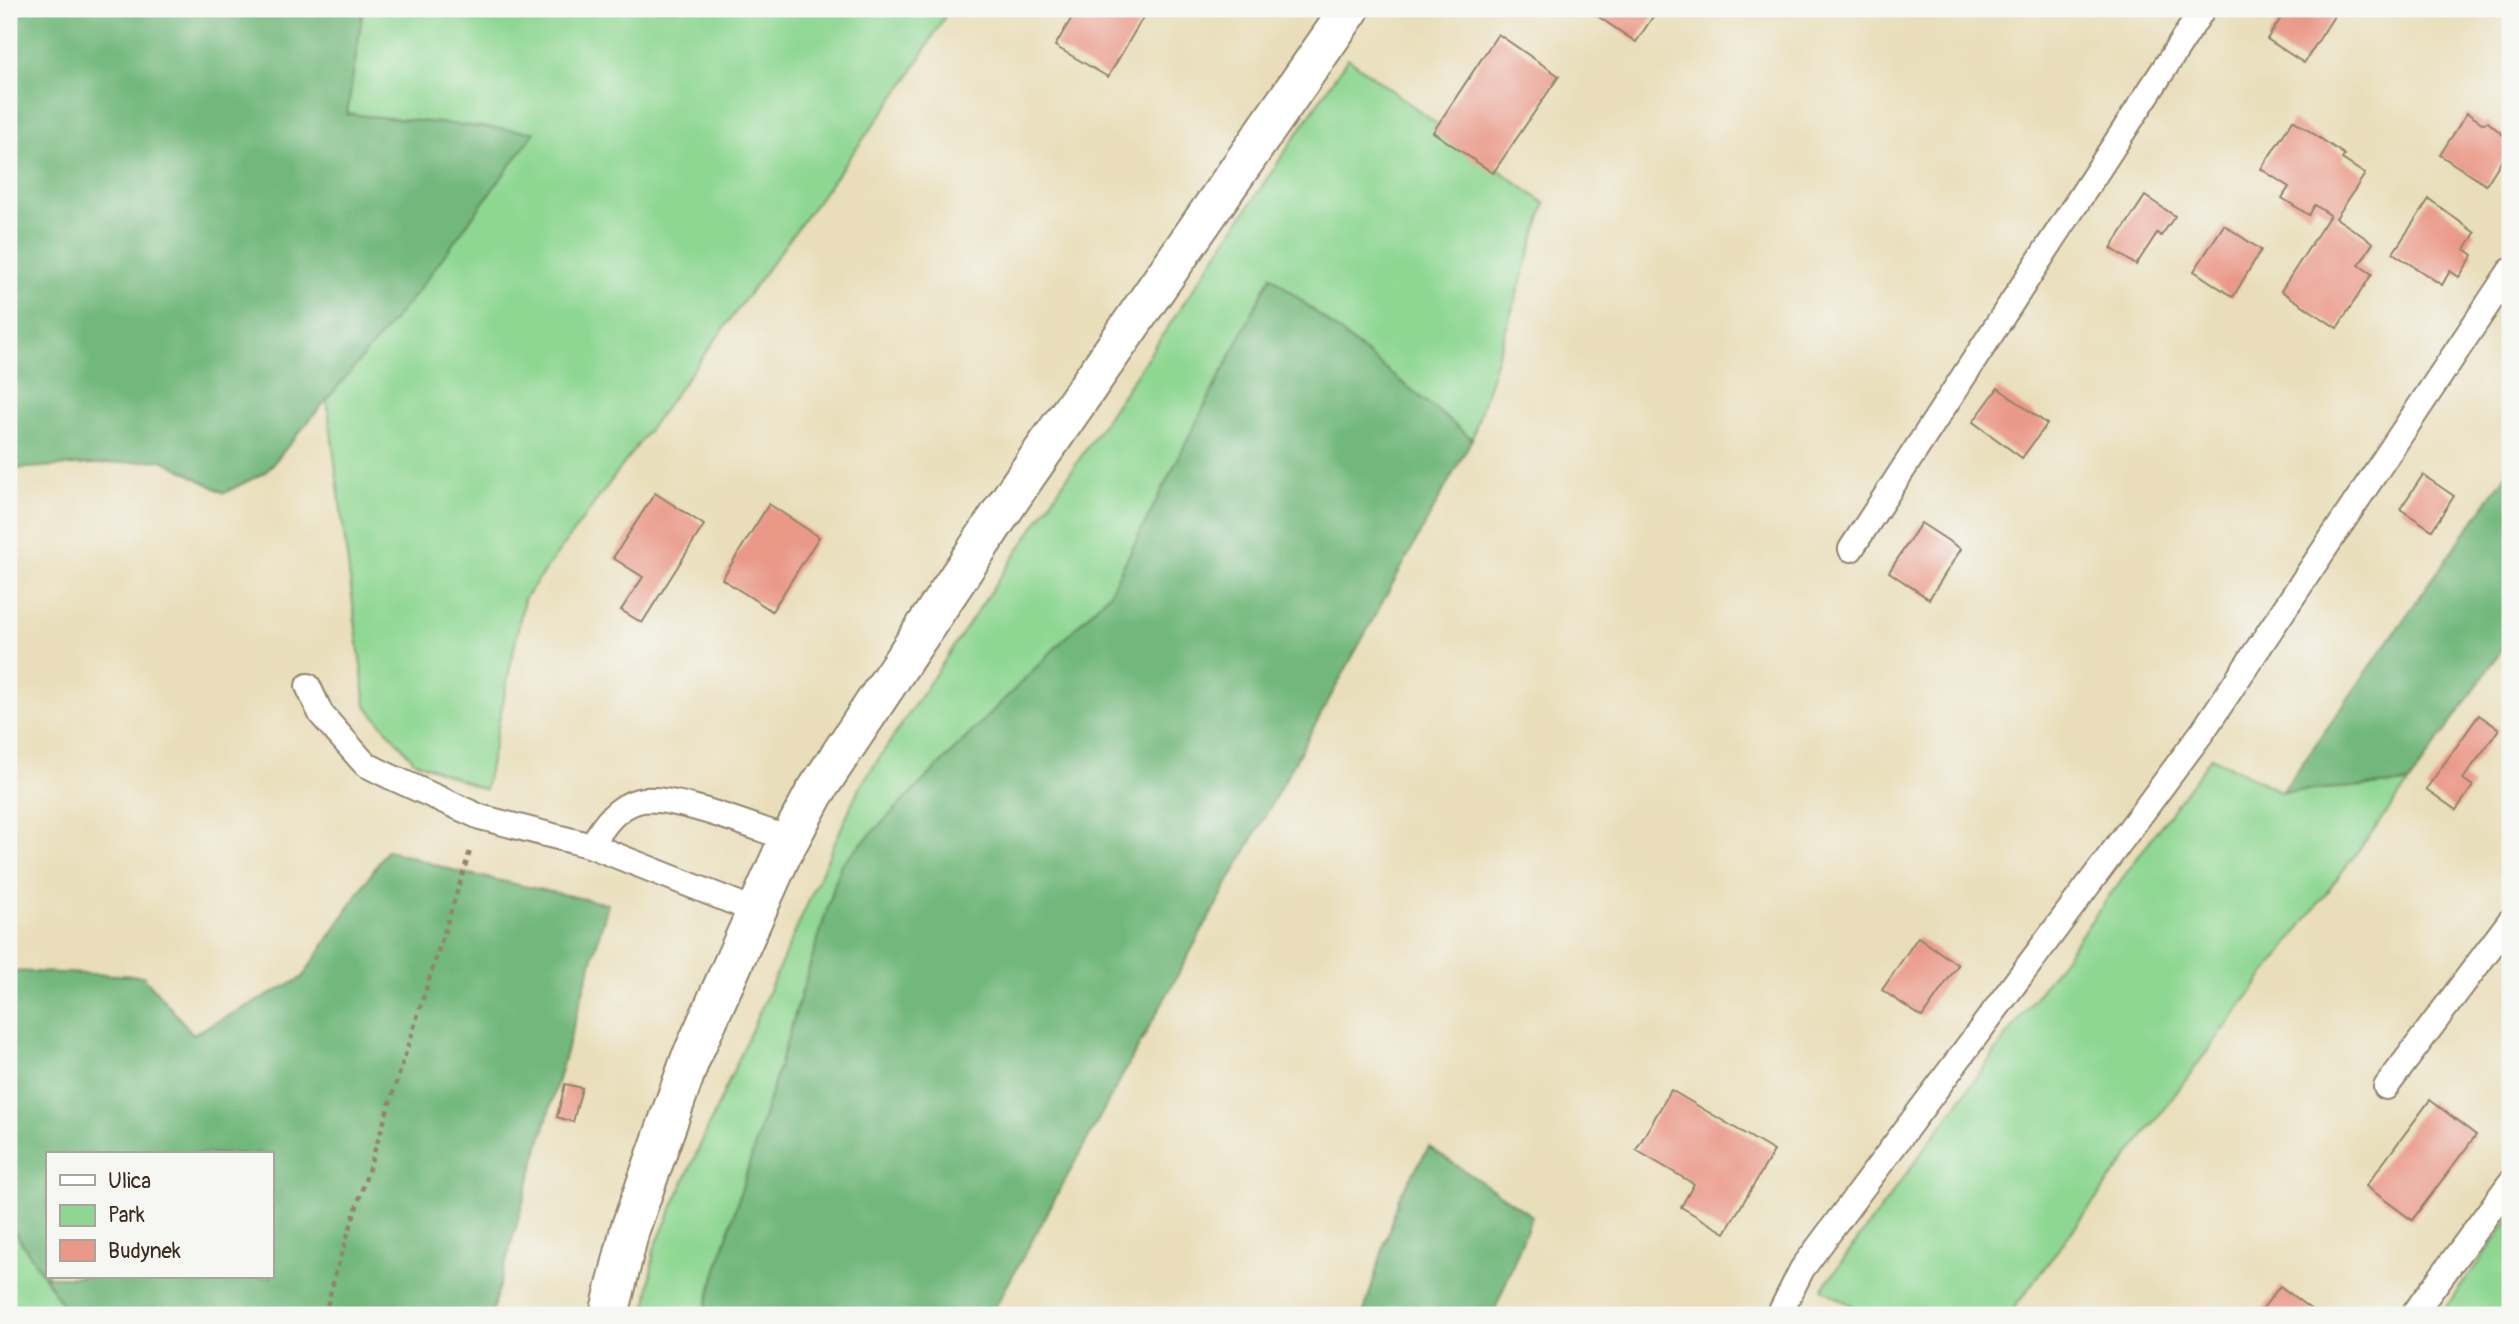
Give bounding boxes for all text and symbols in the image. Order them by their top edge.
legend [46,1152,273,1278]
text: Ulica [108,1168,151,1195]
text: Park [108,1202,145,1229]
text: Budynek [108,1238,181,1265]

